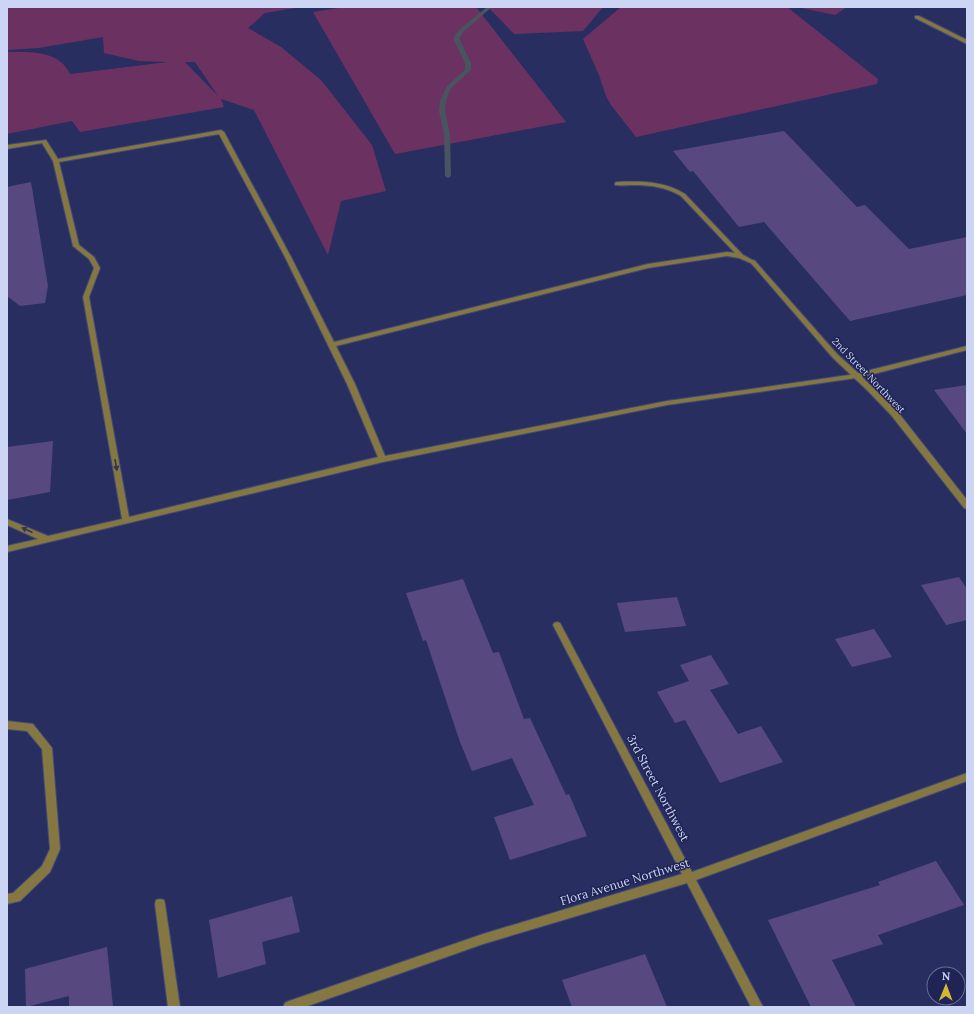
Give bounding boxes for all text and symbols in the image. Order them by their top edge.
street label: 2nd Street Northwest [829,335,908,416]
one-way arrow [113,459,119,471]
one-way arrow [21,527,33,533]
street label: 3rd Street Northwest [624,732,693,844]
street label: Flora Avenue Northwest [558,855,692,908]
north arrow [926,966,966,1006]
text: N [942,969,951,983]

